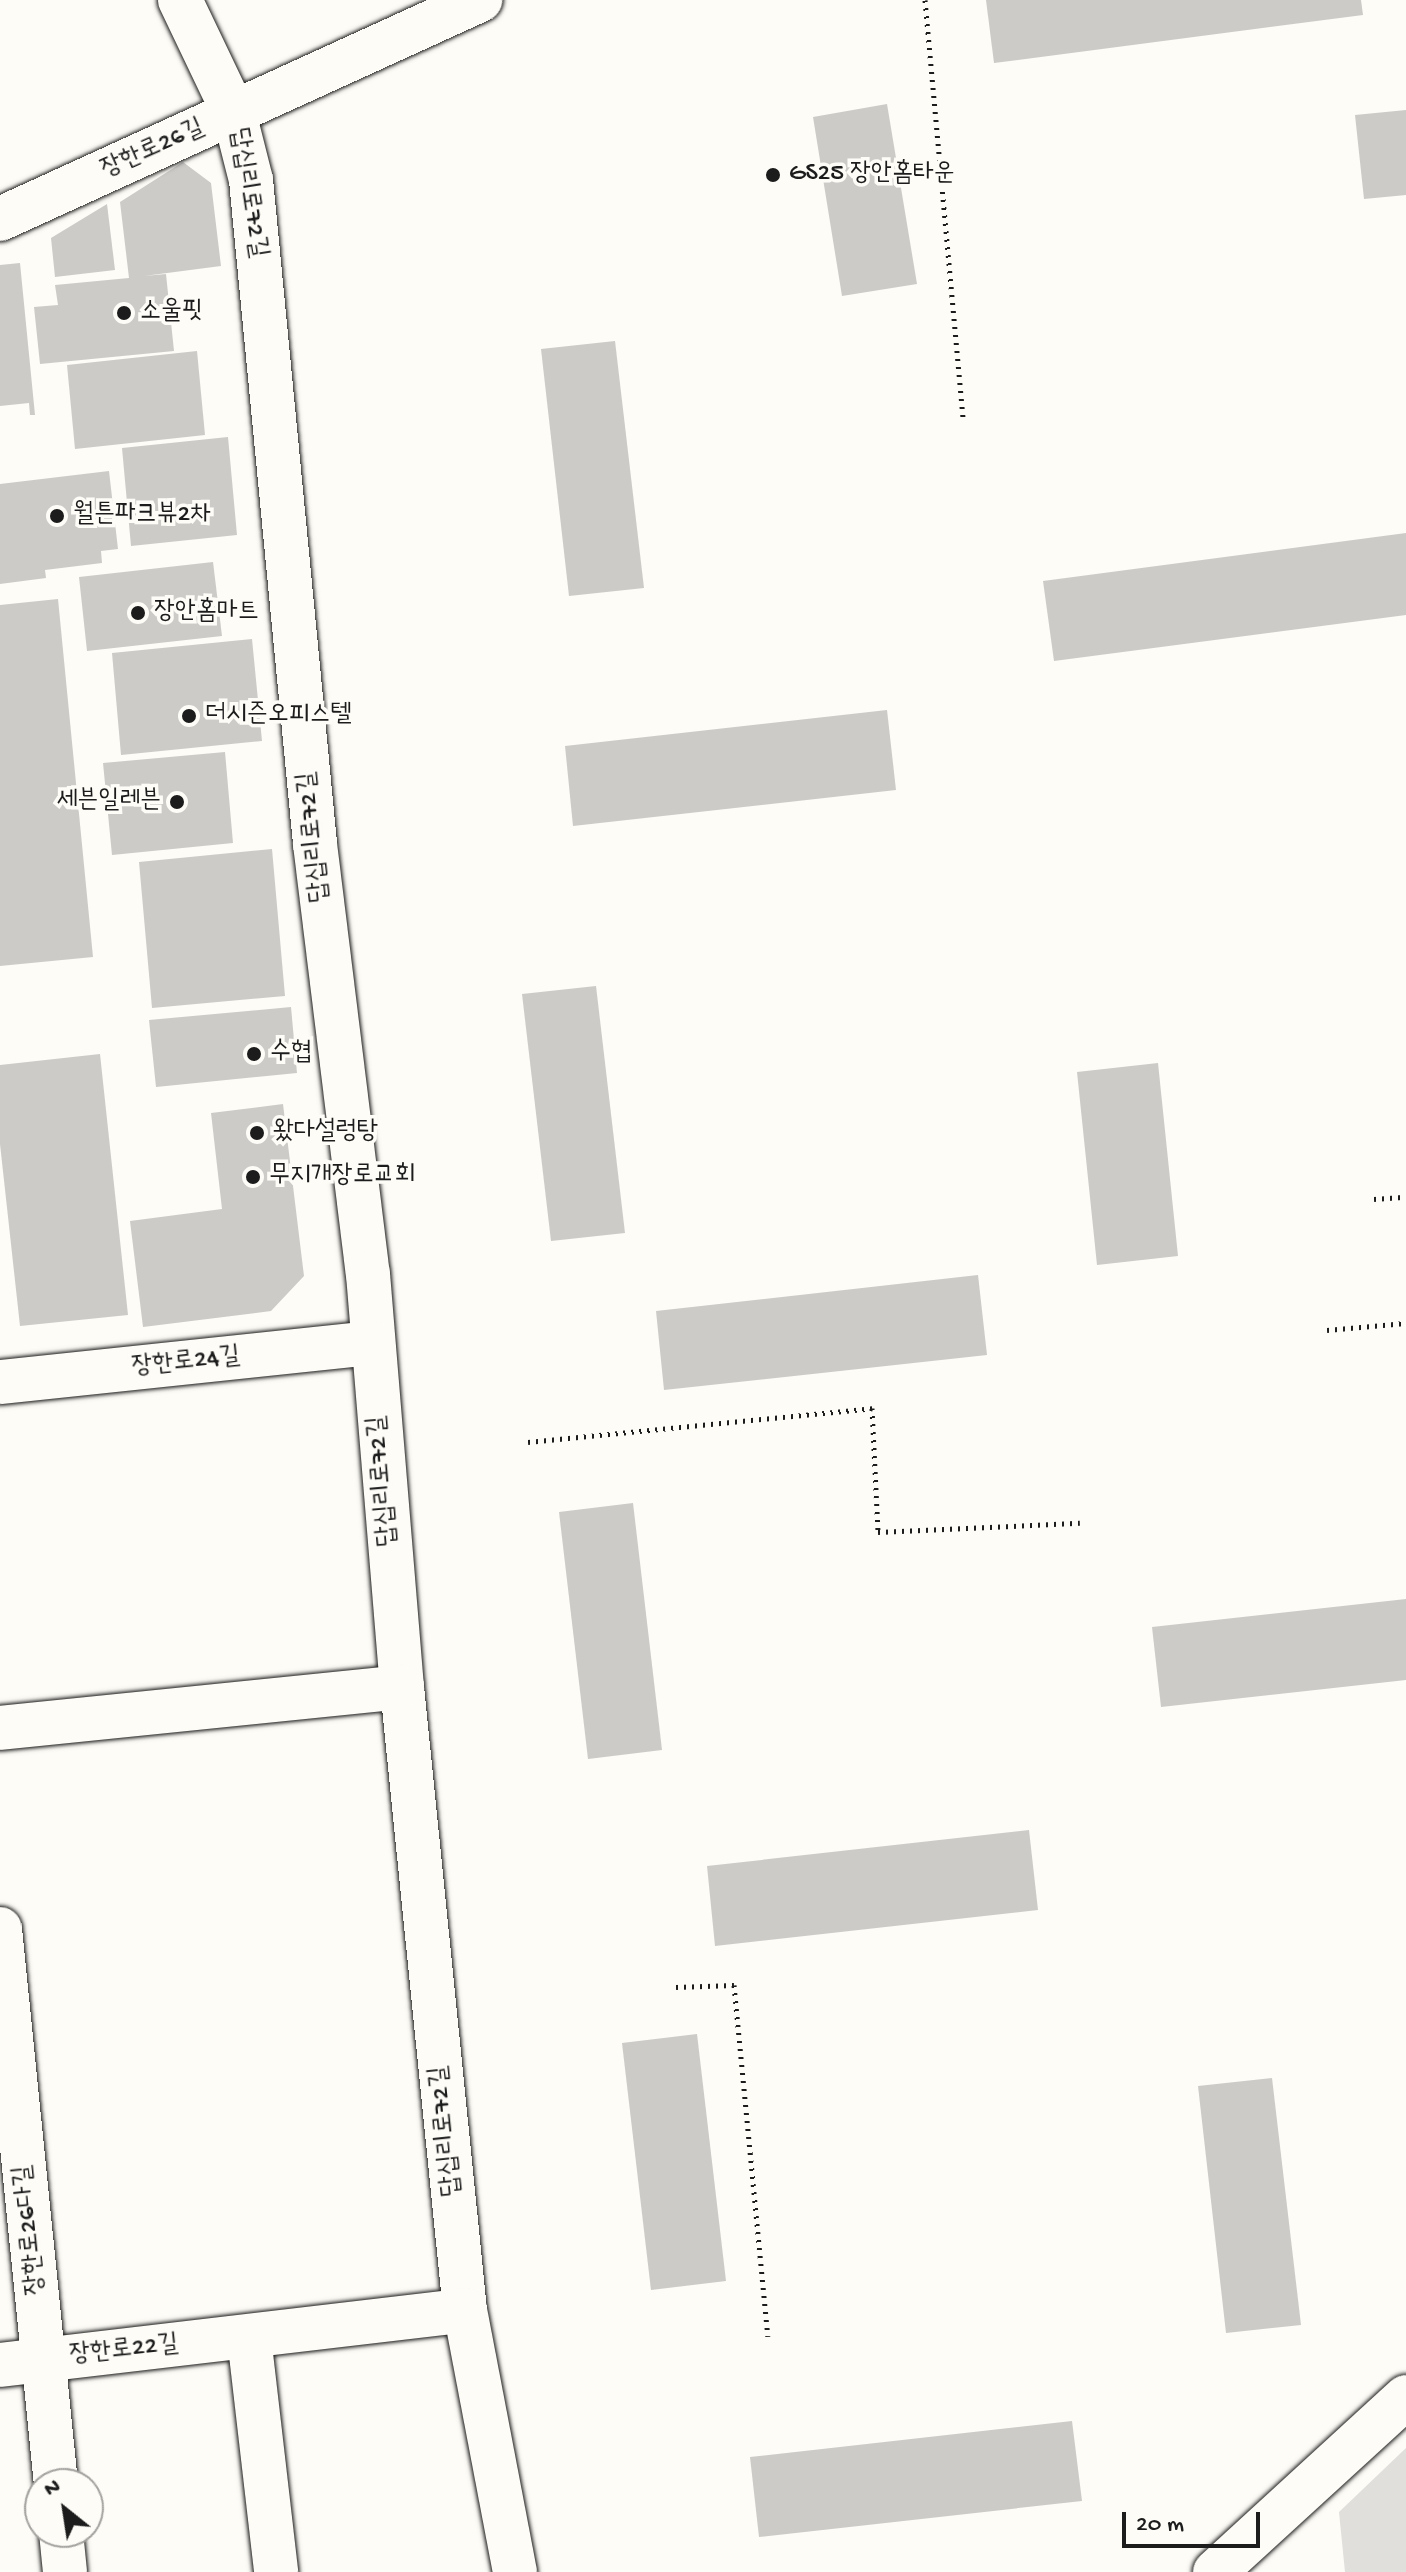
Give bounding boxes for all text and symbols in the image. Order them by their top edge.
street label: 장한로26길 [97,113,209,187]
street label: 답십리로72길 [221,126,273,260]
place label: GS25 장안홈타운 [789,159,955,191]
marker: GS25 장안홈타운 [764,166,782,184]
place label: 소울핏 [140,297,203,329]
marker: 소울핏 [115,304,133,322]
place label: 월튼파크뷰2차 [73,500,211,532]
marker: 월튼파크뷰2차 [48,507,66,525]
place label: 장안홈마트 [154,597,259,629]
marker: 장안홈마트 [129,604,147,622]
place label: 더시즌오피스텔 [205,700,351,732]
marker: 더시즌오피스텔 [180,707,198,725]
street label: 답십리로72길 [293,770,337,904]
place label: 세븐일레븐 [56,786,161,818]
marker: 세븐일레븐 [168,793,186,811]
place label: 수협 [270,1038,312,1070]
marker: 수협 [245,1045,263,1063]
place label: 왔다설렁탕 [273,1117,378,1149]
marker: 왔다설렁탕 [248,1124,266,1142]
place label: 무지개장로교회 [269,1161,415,1193]
marker: 무지개장로교회 [244,1168,262,1186]
street label: 장한로24길 [130,1342,242,1384]
street label: 답십리로72길 [363,1414,405,1548]
street label: 답십리로72길 [425,2064,469,2198]
street label: 장한로26다길 [9,2163,53,2297]
street label: 장한로22길 [68,2330,180,2372]
north arrow [24,2468,104,2548]
text: N [40,2474,66,2504]
scale bar [1126,2496,1264,2546]
text: 20 m [1136,2511,1184,2540]

